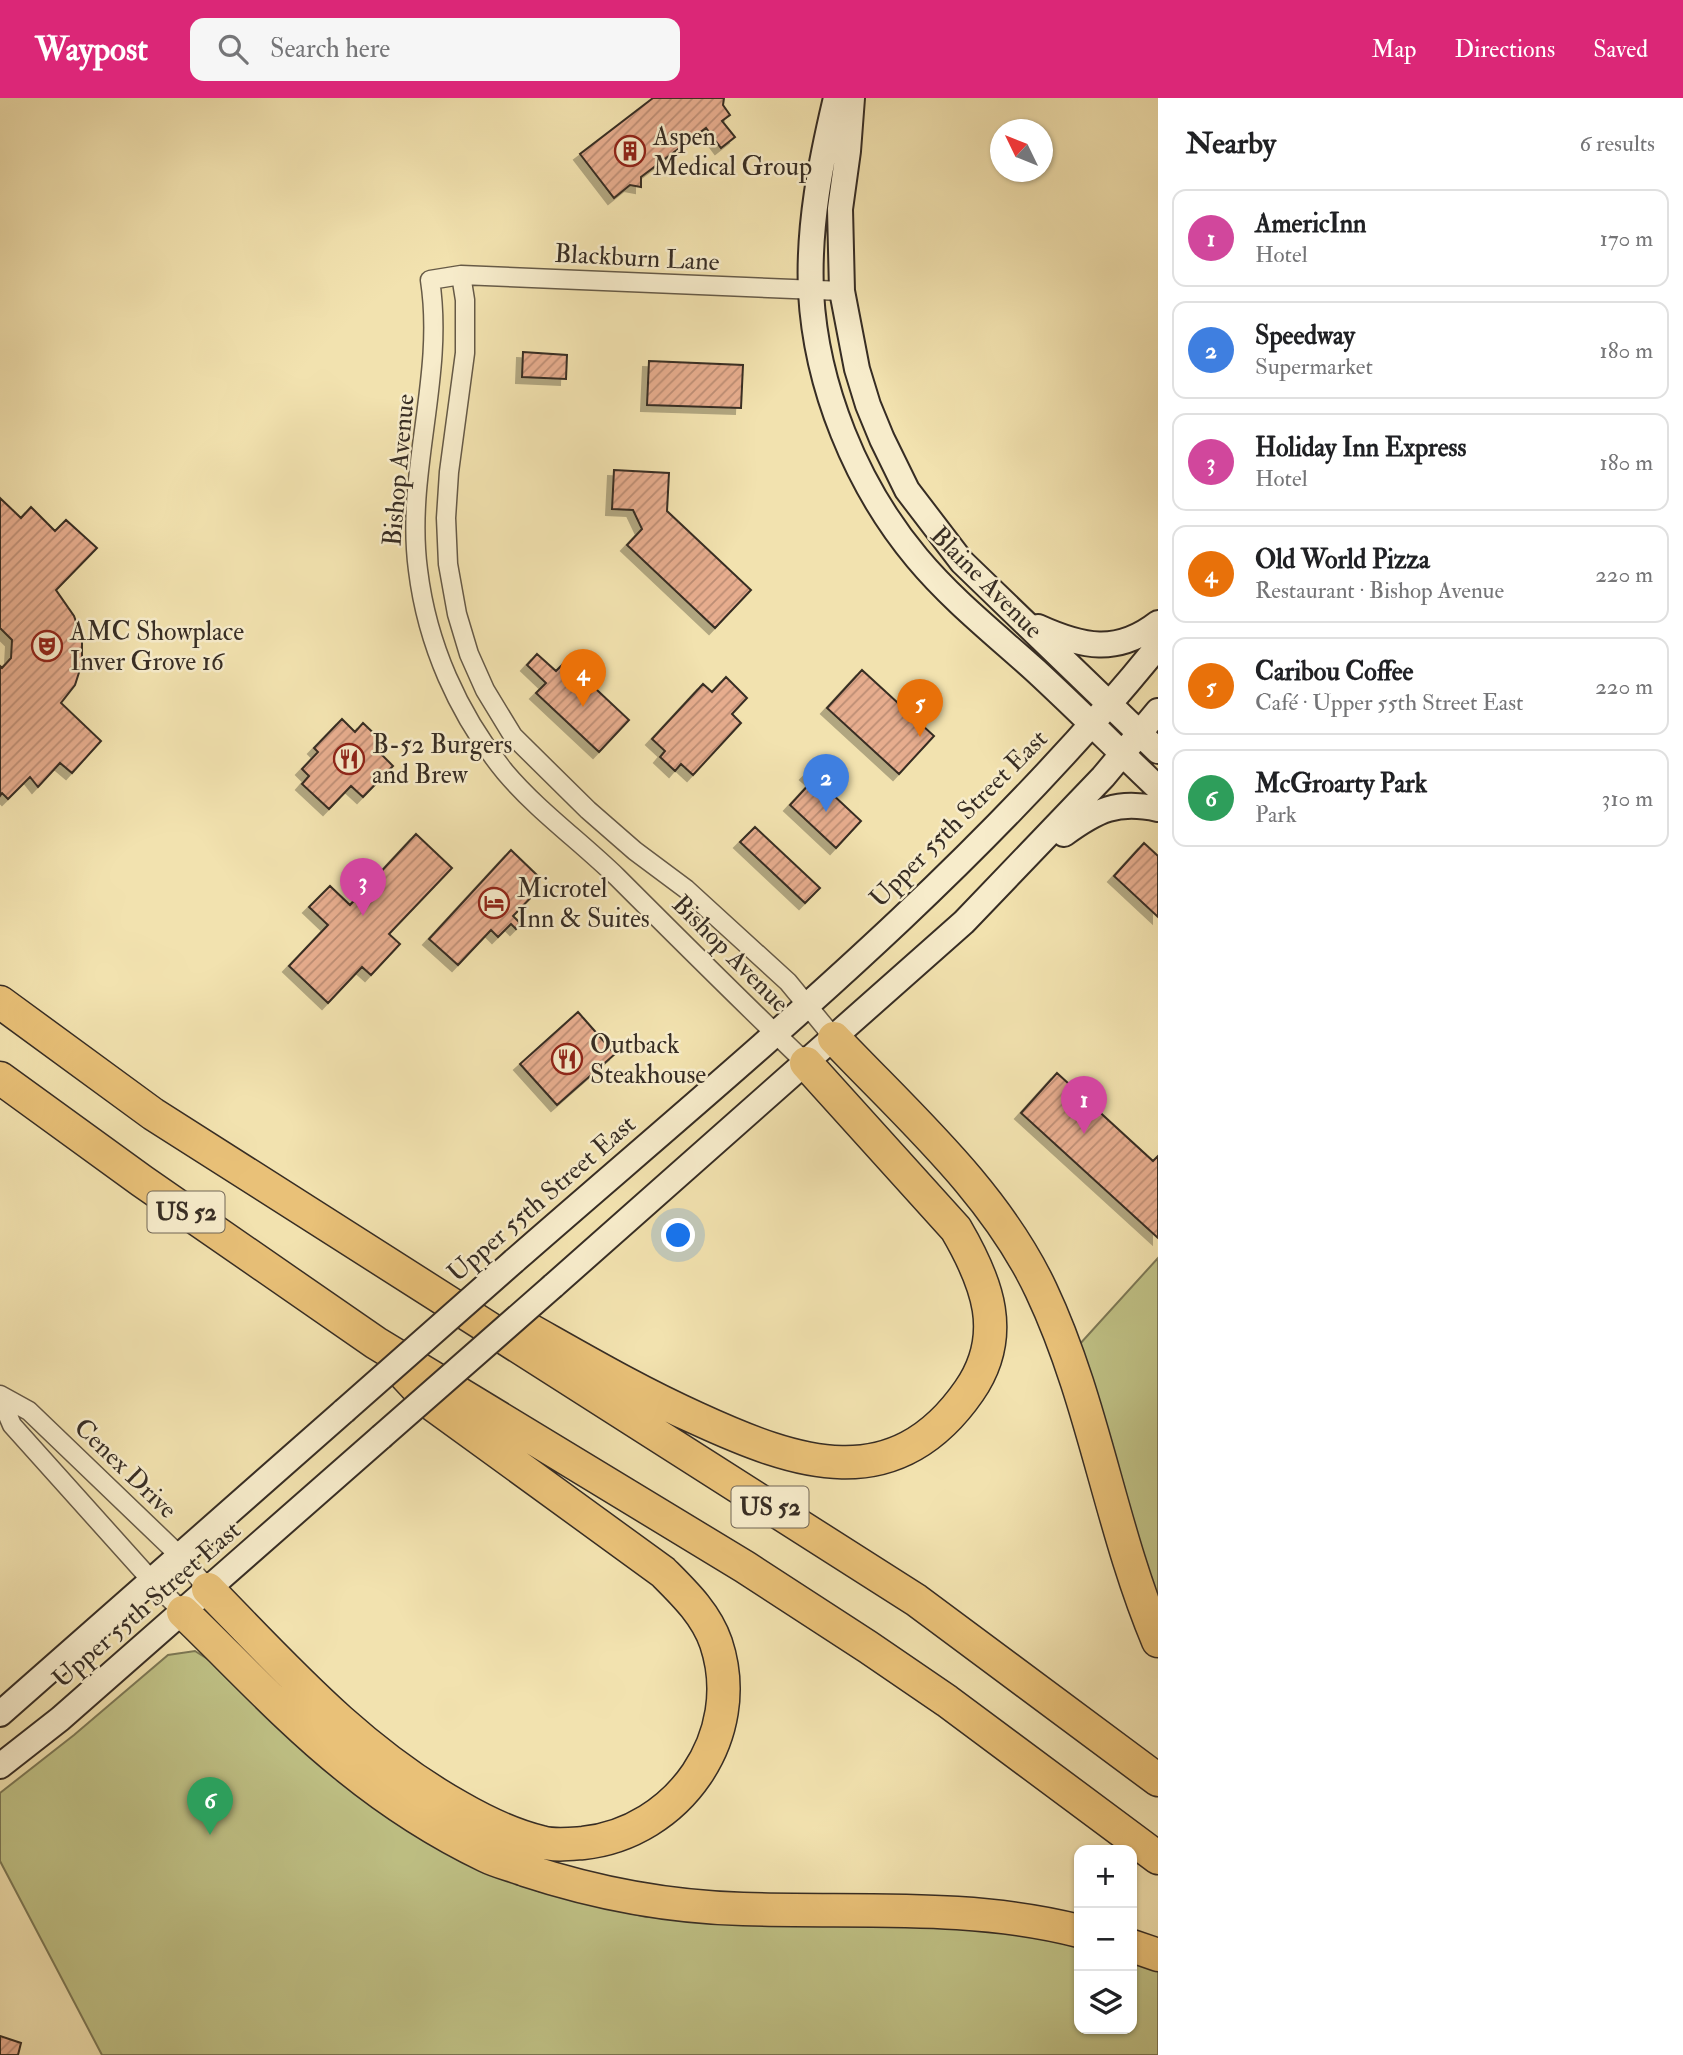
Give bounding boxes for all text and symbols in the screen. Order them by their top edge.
search box [190,18,680,81]
text: Waypost [35,29,148,70]
icon: search [214,30,252,68]
text: Search here [270,33,390,65]
text: Map [1371,34,1416,65]
text: Directions [1454,34,1555,65]
text: Saved [1593,34,1648,65]
north arrow [990,119,1053,182]
place label: Aspen Medical Group [652,121,812,184]
text: Nearby [1186,125,1276,162]
text: 6 results [1580,129,1655,158]
building icon: Aspen Medical Group [613,134,647,168]
text: AmericInn [1255,208,1366,240]
text: 1 [1207,224,1215,253]
text: 170 m [1600,224,1653,253]
street label: Blackburn Lane [553,238,721,278]
text: Hotel [1255,240,1308,269]
text: Speedway [1255,320,1355,352]
text: 2 [1205,336,1217,365]
text: 180 m [1600,336,1653,365]
text: Supermarket [1255,352,1373,381]
street label: Bishop Avenue [376,393,423,548]
text: Holiday Inn Express [1255,432,1466,464]
text: 3 [1207,448,1215,477]
text: 180 m [1600,448,1653,477]
text: Hotel [1255,464,1308,493]
street label: Blaine Avenue [923,520,1049,646]
text: Old World Pizza [1255,544,1430,576]
text: 4 [1205,560,1217,589]
text: 220 m [1595,560,1653,589]
text: Restaurant · Bishop Avenue [1255,576,1504,605]
place label: AMC Showplace Inver Grove 16 [69,616,244,678]
theatre icon: AMC Showplace Inver Grove 16 [30,629,64,663]
pin: 4 [560,649,606,707]
text: Caribou Coffee [1255,656,1413,688]
text: 5 [1206,672,1216,701]
text: 220 m [1595,672,1653,701]
pin: 5 [897,679,943,737]
text: Café · Upper 55th Street East [1255,688,1524,717]
street label: Upper 55th Street East [863,723,1055,915]
place label: B-52 Burgers and Brew [372,729,512,791]
restaurant icon: B-52 Burgers and Brew [332,742,366,776]
pin: 2 [803,754,849,812]
text: McGroarty Park [1255,768,1427,800]
text: 6 [1205,784,1217,813]
text: 310 m [1602,784,1653,813]
text: Park [1255,800,1297,829]
pin: 3 [340,858,386,916]
place label: Microtel Inn & Suites [517,873,650,935]
hotel icon: Microtel Inn & Suites [477,886,511,920]
street label: Bishop Avenue [664,888,796,1020]
place label: Outback Steakhouse [590,1029,706,1091]
restaurant icon: Outback Steakhouse [550,1042,584,1076]
pin: 1 [1061,1076,1107,1134]
street label: Upper 55th Street East [441,1108,643,1290]
road number: US 52 [148,1192,224,1232]
your location [661,1218,695,1252]
street label: Cenex Drive [67,1412,184,1526]
road number: US 52 [732,1486,808,1527]
street label: Upper 55th Street East [46,1514,248,1696]
pin: 6 [187,1777,233,1835]
map controls [1074,1845,1137,2034]
button: + [1074,1845,1137,1908]
button: − [1074,1908,1137,1971]
button: layers [1074,1971,1137,2034]

